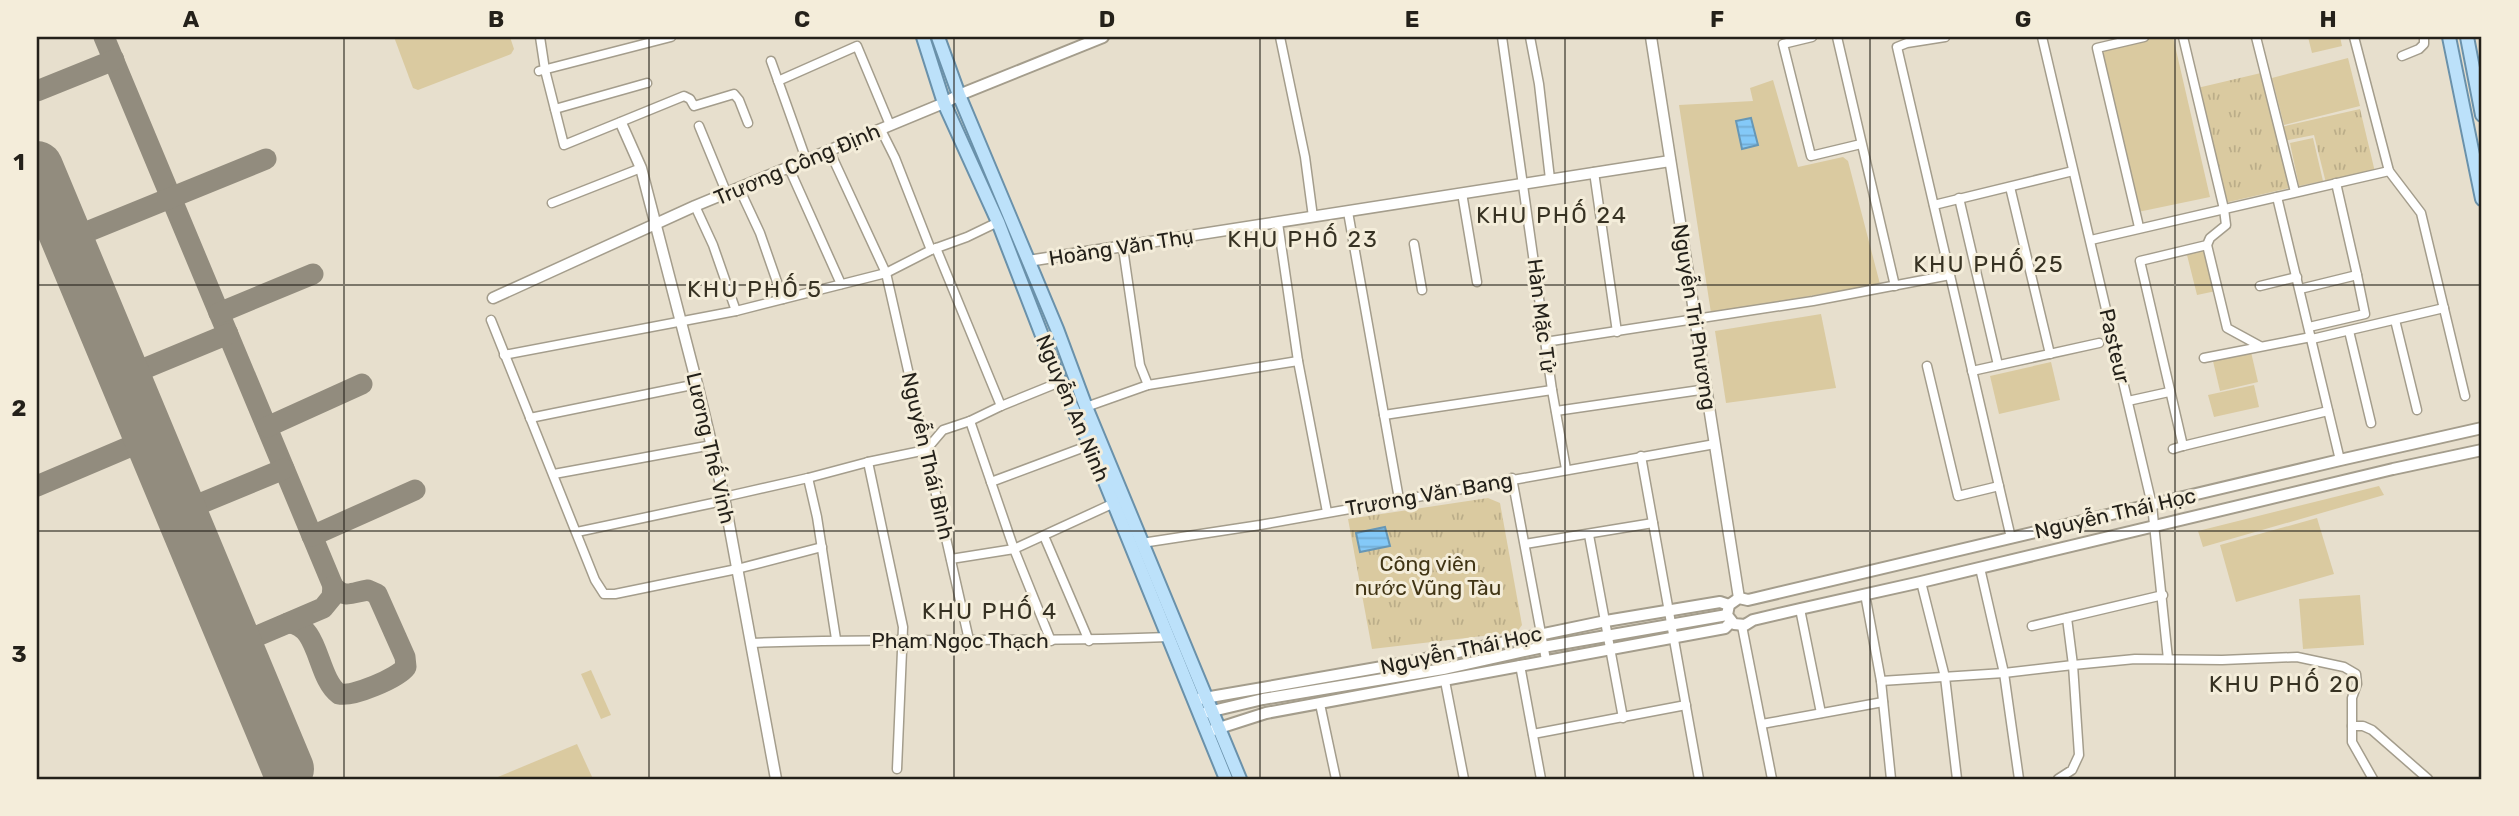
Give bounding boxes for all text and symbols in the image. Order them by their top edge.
text: A [183,5,200,33]
text: B [488,5,504,33]
text: C [794,5,810,33]
text: D [1099,5,1115,33]
text: E [1405,5,1419,33]
text: F [1710,5,1724,33]
text: G [2015,5,2031,33]
text: H [2319,5,2337,33]
street label: Trương Công Định [710,118,884,210]
text: 1 [13,148,25,176]
district label: KHU PHỐ 24 [1476,199,1628,229]
street label: Nguyễn Tri Phương [1668,222,1722,412]
street label: Hoàng Văn Thụ [1047,223,1195,271]
district label: KHU PHỐ 23 [1227,223,1379,253]
district label: KHU PHỐ 25 [1913,248,2065,278]
street label: Hàn Mặc Tử [1523,257,1561,375]
district label: KHU PHỐ 5 [687,273,823,303]
street label: Pasteur [2094,306,2136,386]
street label: Nguyễn An Ninh [1031,331,1115,485]
street label: Lương Thế Vinh [681,370,741,526]
street label: Nguyễn Thái Bình [897,370,959,542]
text: 2 [12,394,26,422]
street label: Trương Văn Bang [1344,467,1514,521]
street label: Nguyễn Thái Học [2032,482,2198,544]
park label: Công viên nước Vũng Tàu [1355,551,1501,600]
district label: KHU PHỐ 4 [922,595,1058,625]
street label: Nguyễn Thái Học [1378,621,1544,679]
street label: Phạm Ngọc Thạch [871,628,1049,653]
text: 3 [11,640,27,668]
district label: KHU PHỐ 20 [2209,668,2361,698]

